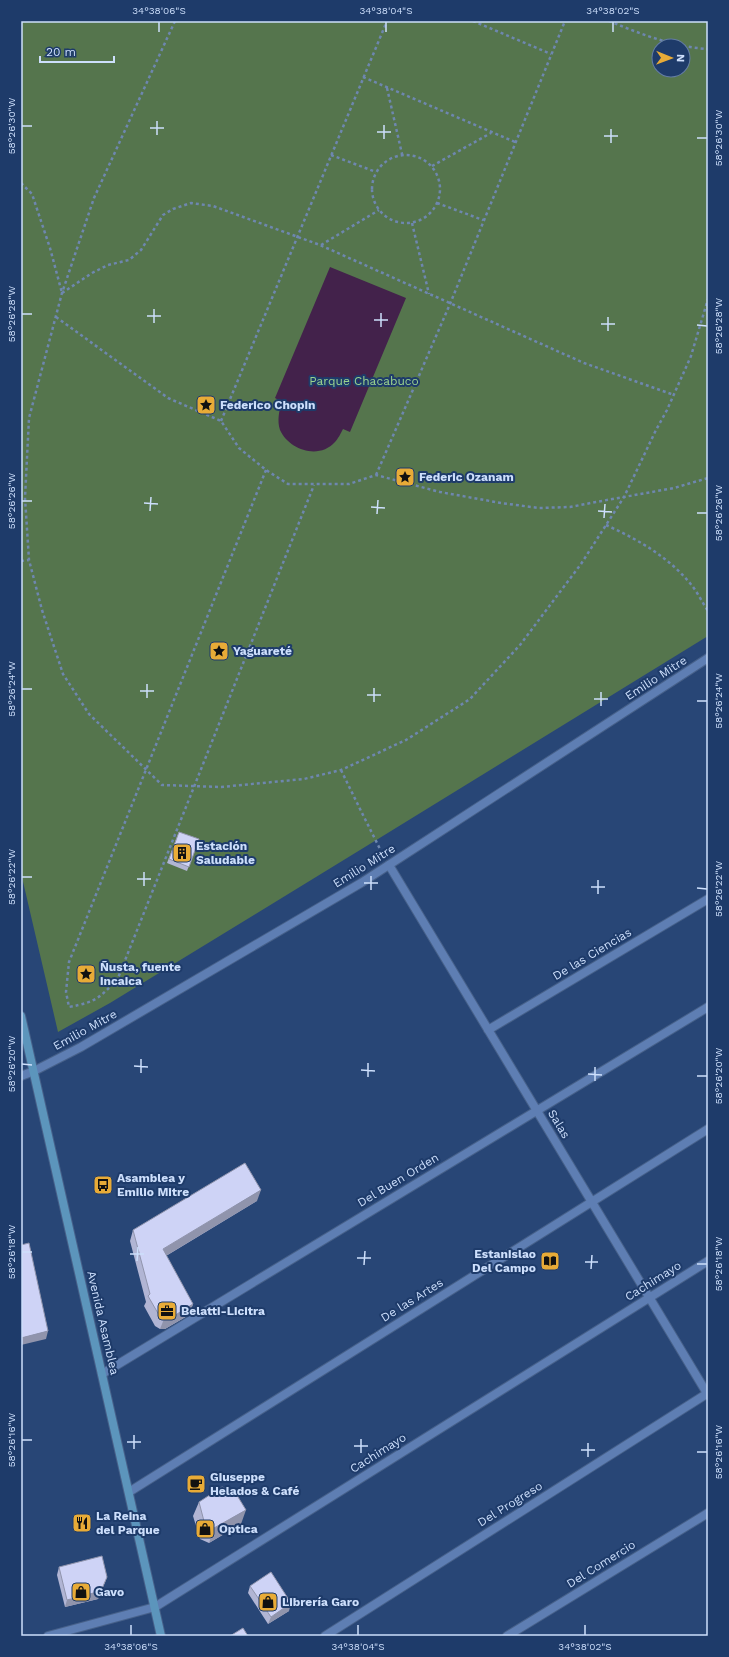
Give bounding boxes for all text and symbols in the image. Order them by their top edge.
text: 34°38'06"S [132,5,186,16]
text: 34°38'04"S [359,5,413,16]
text: 34°38'02"S [586,5,640,16]
scale bar [40,38,114,64]
north arrow [651,38,691,78]
text: 20 m [46,45,76,59]
text: N [674,54,687,62]
text: 58°26'30"W [6,97,17,154]
text: 58°26'30"W [713,109,724,166]
text: 58°26'28"W [6,285,17,342]
text: 58°26'28"W [713,297,724,354]
park label: Parque Chacabuco [309,374,419,388]
place icon: Federico Chopin [195,394,217,416]
place label: Federico Chopin [220,398,316,412]
place icon: Federic Ozanam [394,466,416,488]
place label: Federic Ozanam [419,470,514,484]
text: 58°26'26"W [6,472,17,529]
text: 58°26'26"W [713,484,724,541]
place icon: Yaguareté [208,640,230,662]
place label: Yaguareté [233,644,292,658]
street label: Emilio Mitre [623,653,689,703]
text: 58°26'24"W [6,661,17,717]
text: 58°26'24"W [713,673,724,729]
place label: Estación Saludable [196,839,255,867]
street label: Emilio Mitre [330,841,398,891]
building icon: Estación Saludable [171,842,193,864]
text: 58°26'22"W [6,849,17,905]
text: 58°26'22"W [713,861,724,917]
street label: De las Ciencias [550,925,634,983]
place label: Ñusta, fuente incaica [100,960,181,988]
place icon: Ñusta, fuente incaica [75,963,97,985]
street label: Emilio Mitre [51,1007,119,1053]
text: 58°26'20"W [6,1035,17,1092]
text: 58°26'20"W [713,1047,724,1104]
street label: Salas [545,1107,573,1141]
street label: Del Buen Orden [355,1150,441,1210]
place label: Asamblea y Emilio Mitre [117,1171,189,1199]
bus stop icon: Asamblea y Emilio Mitre [92,1174,114,1196]
text: 58°26'18"W [6,1224,17,1279]
text: 58°26'18"W [713,1236,724,1291]
place label: Estanislao Del Campo [472,1247,536,1275]
library icon: Estanislao Del Campo [539,1250,561,1272]
street label: Cachimayo [622,1258,684,1304]
street label: Avenida Asamblea [84,1270,122,1377]
street label: De las Artes [378,1275,446,1325]
office icon: Belatti-Licitra [156,1300,178,1322]
place label: Belatti-Licitra [181,1304,265,1318]
text: 58°26'16"W [6,1412,17,1467]
text: 58°26'16"W [713,1424,724,1479]
street label: Cachimayo [347,1430,409,1476]
place label: Giuseppe Helados & Café [210,1470,299,1498]
cafe icon: Giuseppe Helados & Café [185,1473,207,1495]
street label: Del Progreso [475,1479,545,1529]
place label: La Reina del Parque [96,1509,160,1537]
restaurant icon: La Reina del Parque [71,1512,93,1534]
shop icon: Optica [194,1518,216,1540]
place label: Optica [219,1522,258,1536]
street label: Del Comercio [564,1537,638,1591]
shop icon: Gavo [70,1581,92,1603]
place label: Gavo [95,1585,124,1599]
shop icon: Librería Garo [257,1591,279,1613]
place label: Librería Garo [282,1595,359,1609]
text: 34°38'06"S [104,1641,158,1652]
text: 34°38'04"S [331,1641,385,1652]
text: 34°38'02"S [558,1641,612,1652]

